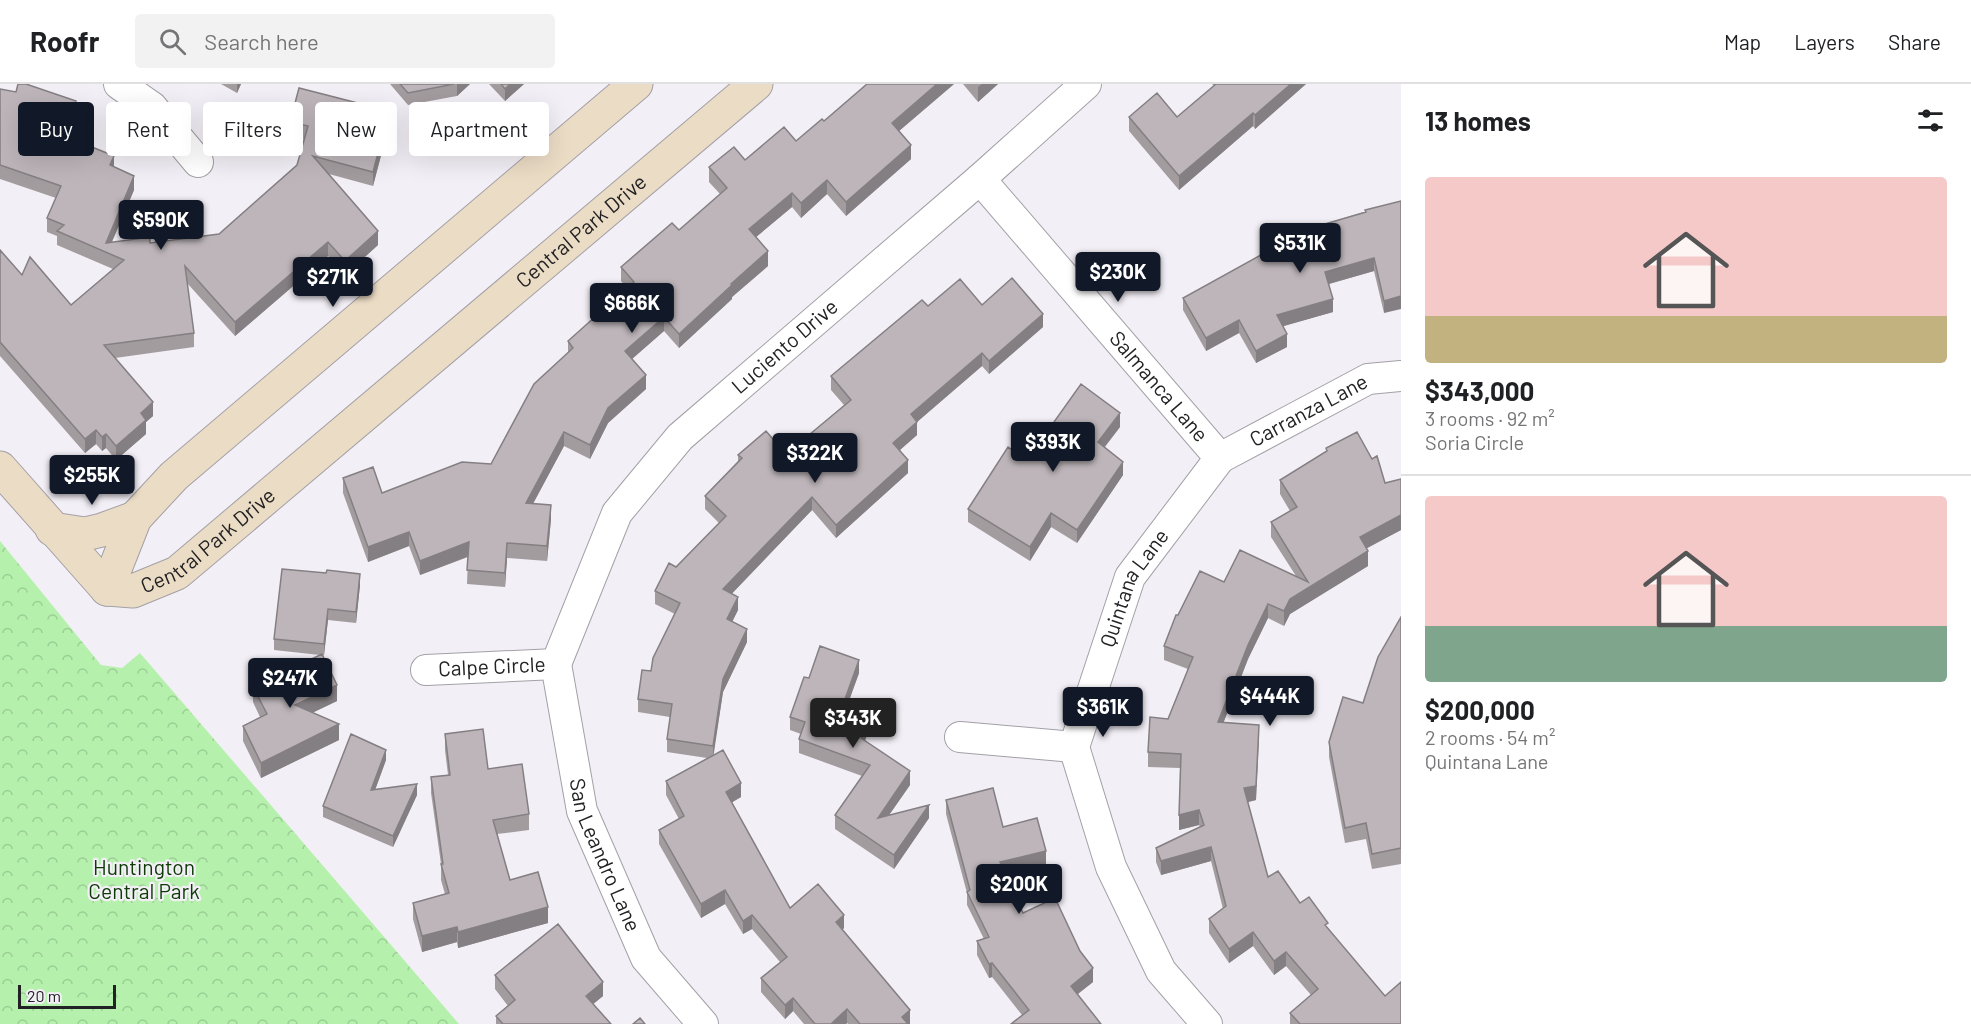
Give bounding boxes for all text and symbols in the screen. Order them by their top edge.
search box [135,14,555,68]
text: Roofr [30,24,99,58]
icon: search [156,25,189,58]
text: Search here [204,28,319,54]
text: Map [1724,29,1761,54]
text: Layers [1794,29,1855,54]
text: Share [1888,29,1941,54]
chip: Buy [18,102,94,156]
chip: Rent [106,102,191,156]
chip: Filters [203,102,303,156]
chip: New [315,102,397,156]
chip: Apartment [409,102,549,156]
icon: filters [1914,104,1947,137]
text: 13 homes [1425,105,1531,136]
street label: Central Park Drive [510,168,651,292]
pin: $590K [119,200,203,251]
text: $590K [133,207,189,231]
icon: home [1632,216,1740,324]
pin: $531K [1258,223,1342,274]
text: $531K [1274,230,1326,254]
pin: $230K [1076,252,1160,303]
pin: $271K [291,257,375,308]
text: $230K [1089,259,1147,283]
text: $271K [307,264,359,288]
pin: $666K [590,283,674,334]
text: $666K [604,290,660,314]
street label: Luciento Drive [726,293,842,398]
street label: Salmanca Lane [1105,325,1214,446]
street label: Carranza Lane [1245,368,1371,451]
text: $343,000 [1425,375,1534,406]
text: 3 rooms · 92 m² [1425,406,1555,430]
pin: $393K [1011,422,1095,473]
text: $393K [1025,429,1081,453]
text: Soria Circle [1425,430,1524,454]
pin: $322K [773,433,857,484]
text: $322K [786,440,844,464]
pin: $255K [50,455,134,506]
text: $255K [64,462,120,486]
street label: Central Park Drive [137,482,279,598]
street label: Quintana Lane [1094,523,1173,650]
icon: home [1632,535,1740,643]
street label: Calpe Circle [438,650,546,680]
pin: $247K [248,658,332,709]
text: $247K [262,665,318,689]
pin: $444K [1228,676,1312,727]
text: $444K [1240,683,1300,707]
pin: $361K [1061,687,1145,738]
text: $361K [1077,694,1129,718]
text: $200,000 [1425,694,1535,725]
pin: $343K [811,698,895,749]
text: $343K [824,705,882,729]
text: 2 rooms · 54 m² [1425,725,1555,749]
text: Quintana Lane [1425,749,1549,773]
street label: San Leandro Lane [565,776,647,935]
park label: Huntington Central Park [88,854,200,903]
pin: $200K [977,864,1061,915]
text: $200K [990,871,1048,895]
scale bar [18,982,116,1010]
text: 20 m [27,986,61,1005]

